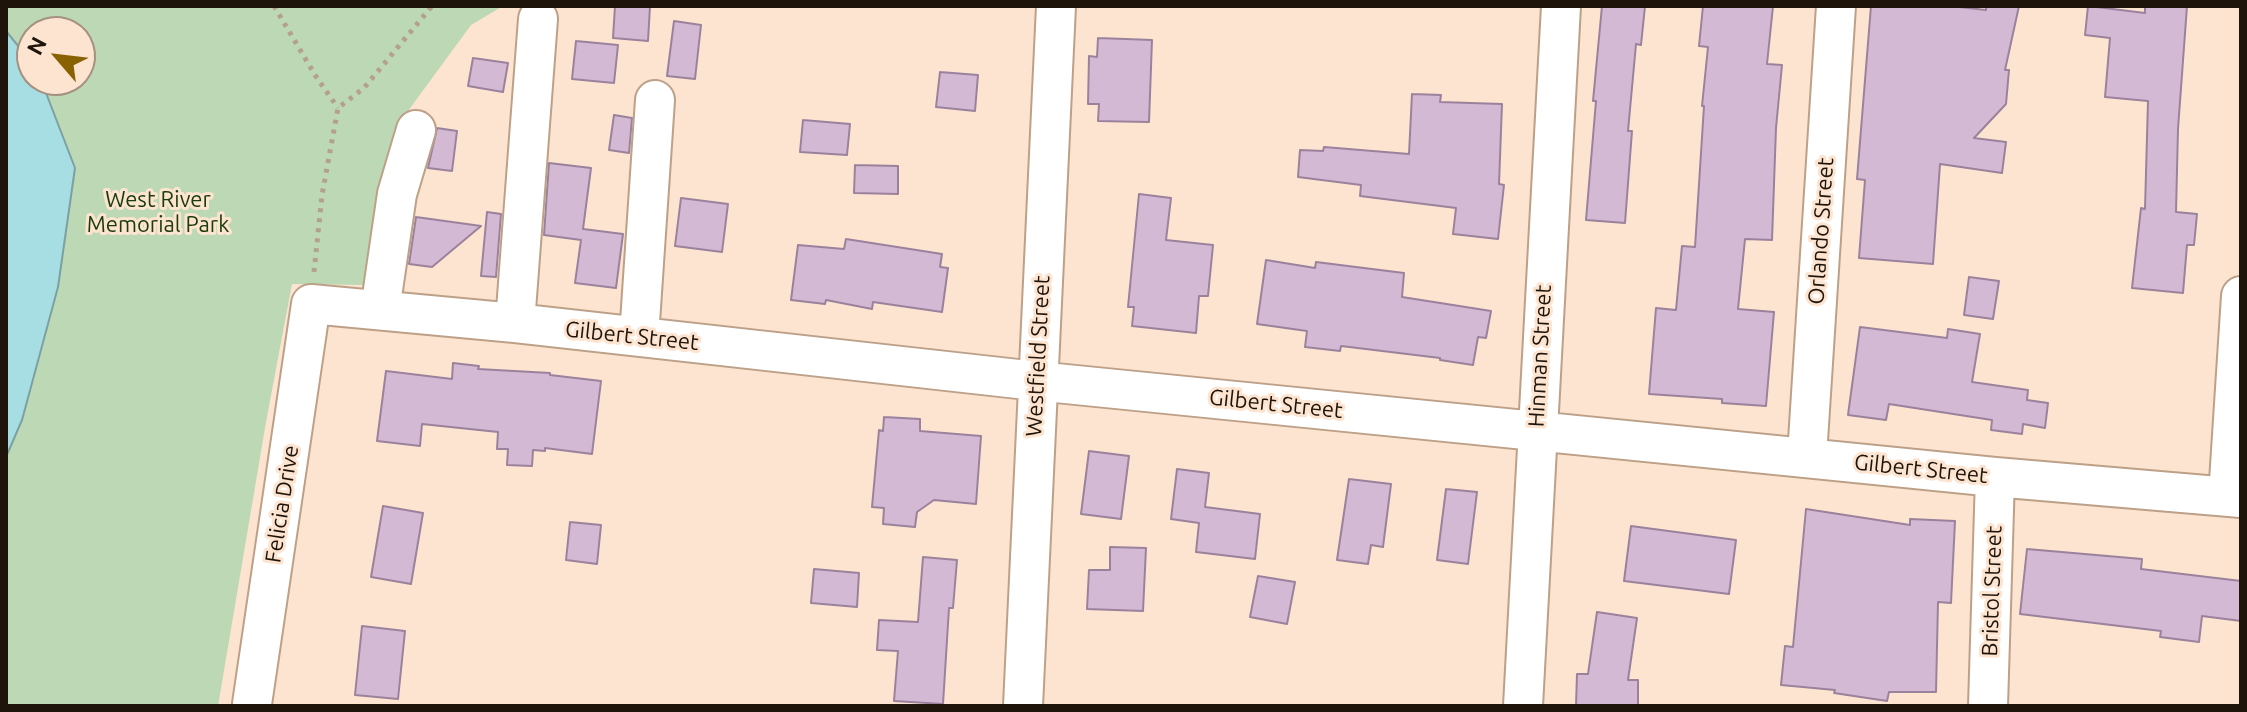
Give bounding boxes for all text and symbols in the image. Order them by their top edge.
north arrow [16,16,96,96]
text: N [21,32,51,59]
street label: Orlando Street [1803,157,1839,305]
park label: West River Memorial Park [87,187,229,238]
street label: Westfield Street [1021,275,1055,437]
street label: Hinman Street [1523,284,1557,428]
street label: Gilbert Street [564,316,700,356]
street label: Gilbert Street [1208,384,1344,424]
street label: Felicia Drive [260,443,304,565]
street label: Gilbert Street [1853,449,1989,489]
street label: Bristol Street [1977,525,2007,657]

